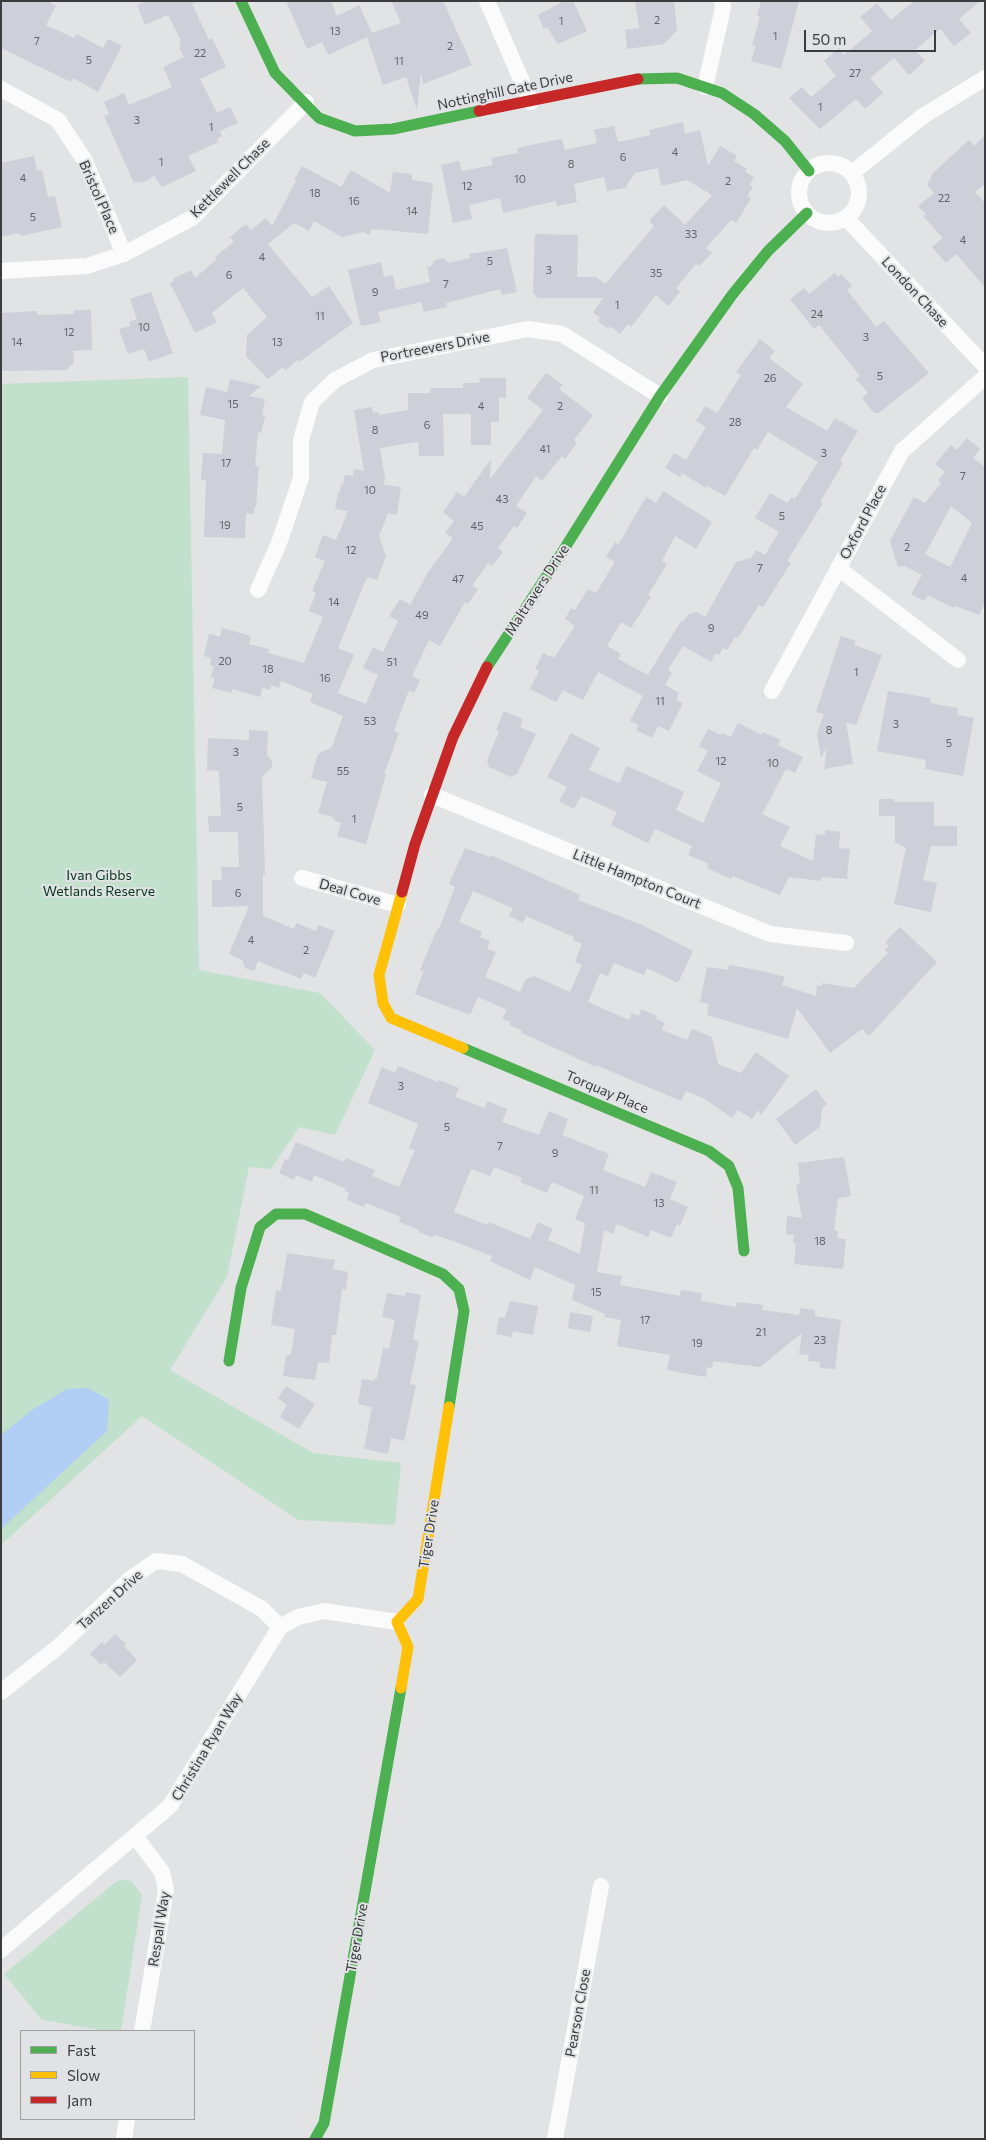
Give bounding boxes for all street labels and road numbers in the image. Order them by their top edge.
street label: Nottinghill Gate Drive [436,68,574,114]
street label: Kettlewell Chase [187,135,273,221]
street label: Bristol Place [75,158,123,236]
street label: London Chase [878,253,952,331]
street label: Portreevers Drive [379,328,491,366]
street label: Oxford Place [836,482,890,562]
street label: Maltravers Drive [501,541,573,639]
street label: Little Hampton Court [570,846,704,912]
street label: Deal Cove [317,875,383,909]
street label: Torquay Place [563,1067,651,1117]
street label: Tiger Drive [415,1498,443,1570]
street label: Tanzen Drive [74,1566,146,1634]
street label: Christina Ryan Way [168,1690,246,1804]
street label: Respall Way [145,1890,173,1968]
street label: Tiger Drive [343,1902,371,1974]
street label: Pearson Close [562,1968,594,2058]

